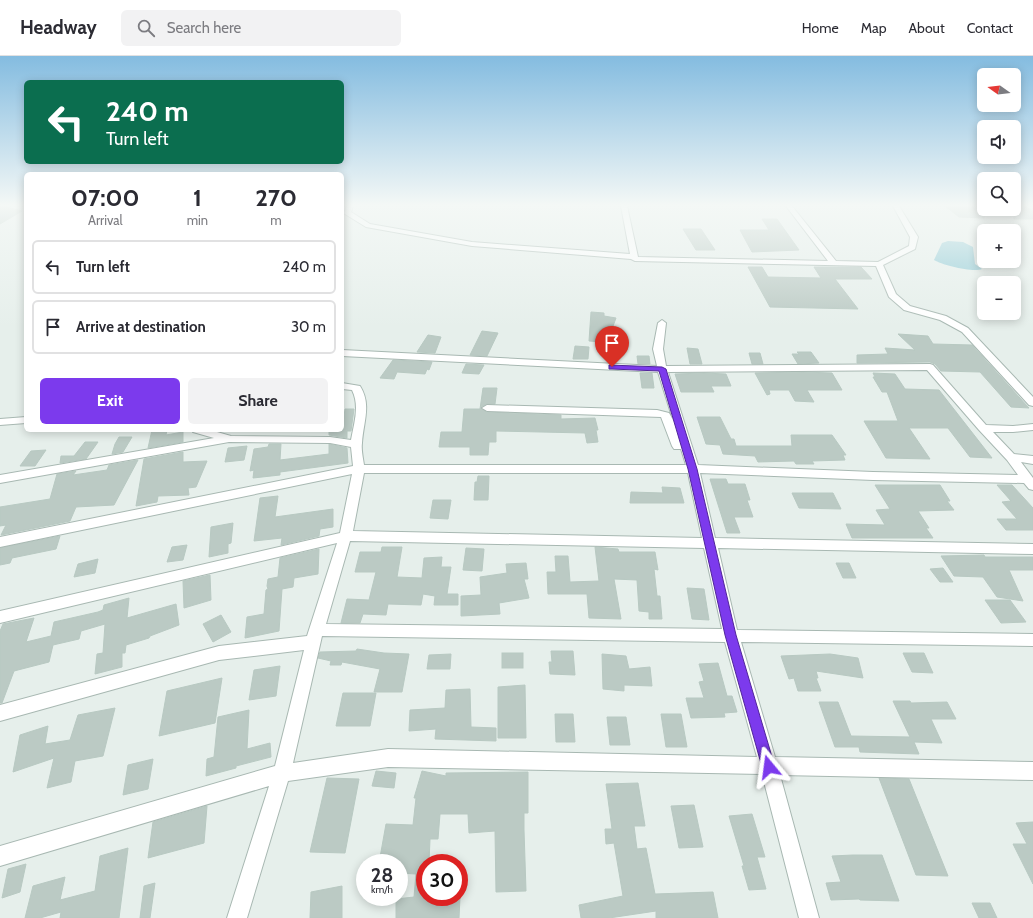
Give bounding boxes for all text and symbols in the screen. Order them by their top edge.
search box [121,10,401,46]
text: Headway [20,16,97,39]
icon: search [135,17,157,39]
text: Search here [167,19,241,37]
text: Home [802,19,839,37]
text: Map [861,19,886,37]
text: About [908,19,945,37]
text: Contact [967,19,1013,37]
north arrow [977,68,1021,112]
map controls [977,68,1021,320]
text: 240 m [106,94,189,128]
icon: left [40,96,92,148]
button: sound [977,120,1021,164]
text: Turn left [106,128,169,150]
button: search [977,172,1021,216]
text: 07:00 [71,183,140,212]
text: 1 [193,183,202,212]
text: 270 [255,183,297,212]
text: Arrival [88,212,123,228]
text: min [187,212,208,228]
text: m [270,212,282,228]
button: + [977,224,1021,268]
icon: left [42,256,64,278]
text: Turn left [76,258,130,276]
text: 240 m [282,258,326,276]
button: − [977,276,1021,320]
icon: arrive [42,316,64,338]
text: Arrive at destination [76,318,206,336]
text: 30 m [291,318,326,336]
pin [595,326,629,367]
icon: arrive [601,332,623,354]
button: Exit [40,378,180,424]
button: Share [188,378,328,424]
position arrow [748,746,790,788]
speed limit sign: 30 [416,854,468,906]
text: 28 [371,863,393,887]
text: km/h [371,883,393,896]

